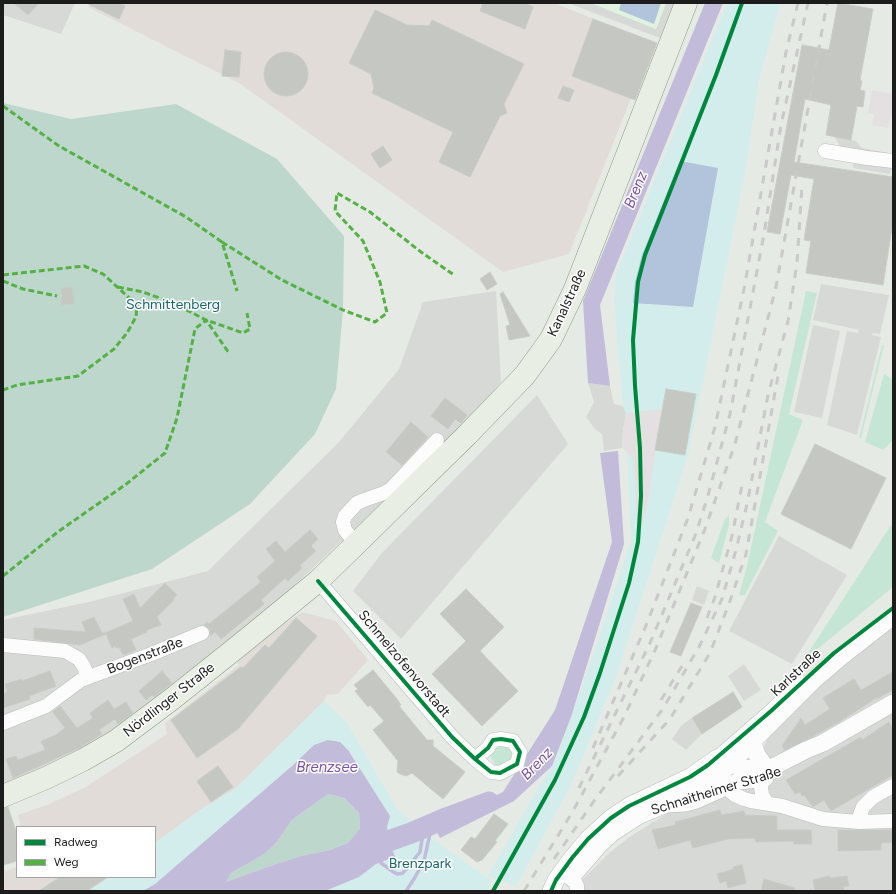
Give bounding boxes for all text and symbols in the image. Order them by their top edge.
water label: Brenz [620,169,652,211]
street label: Kanalstraße [544,266,590,340]
park label: Schmittenberg [126,297,220,313]
street label: Schmelzofenvorstadt [354,607,454,721]
street label: Bogenstraße [105,634,185,678]
street label: Karlstraße [767,646,825,700]
street label: Nördlinger Straße [120,659,218,741]
water label: Brenz [517,744,557,784]
water label: Brenzsee [296,759,358,777]
street label: Schnaitheimer Straße [649,763,783,819]
legend [16,826,156,878]
text: Radweg [54,835,98,849]
text: Weg [54,855,79,869]
park label: Brenzpark [389,856,451,872]

